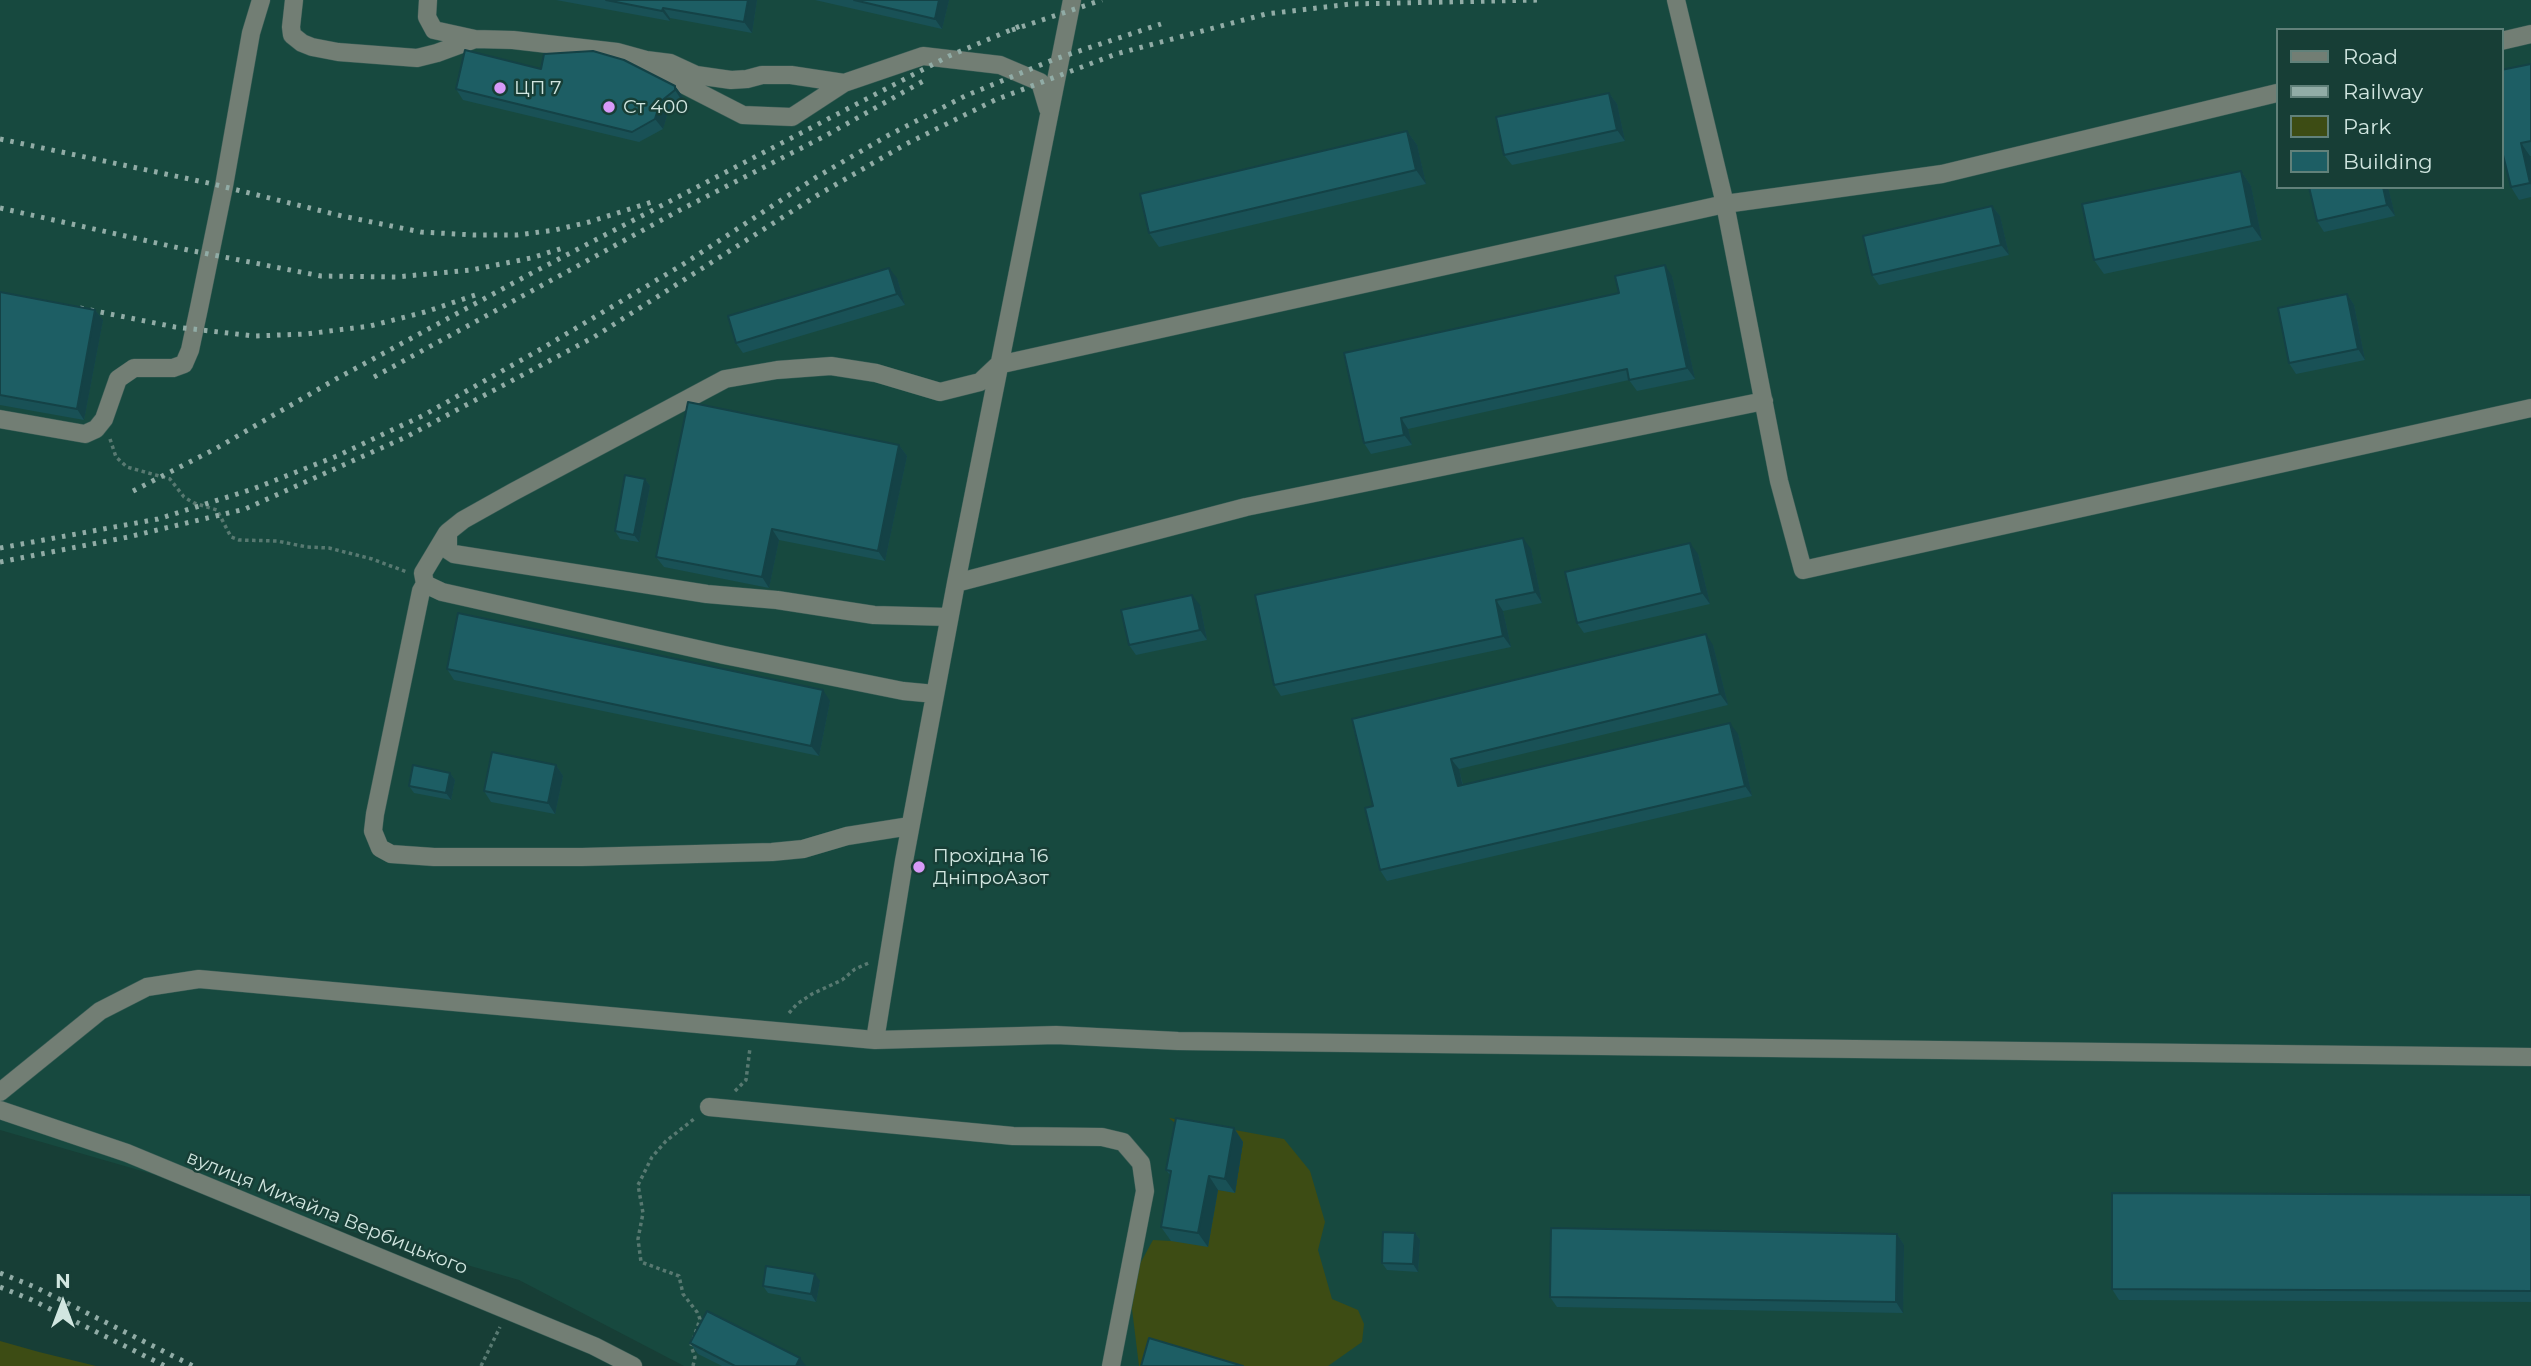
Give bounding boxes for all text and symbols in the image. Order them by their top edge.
legend [2276,28,2503,189]
text: Road [2343,44,2398,69]
place label: ЦП 7 [514,77,562,99]
text: Railway [2343,79,2423,104]
marker: ЦП 7 [492,80,508,96]
place label: Ст 400 [623,96,688,118]
marker: Ст 400 [601,99,617,115]
text: Park [2343,114,2391,139]
text: Building [2343,149,2433,174]
place label: Прохідна 16 ДніпроАзот [933,845,1049,889]
marker: Прохідна 16 ДніпроАзот [911,859,927,875]
street label: вулиця Михайла Вербицького [183,1146,471,1280]
north arrow [28,1268,98,1338]
text: N [55,1270,71,1293]

